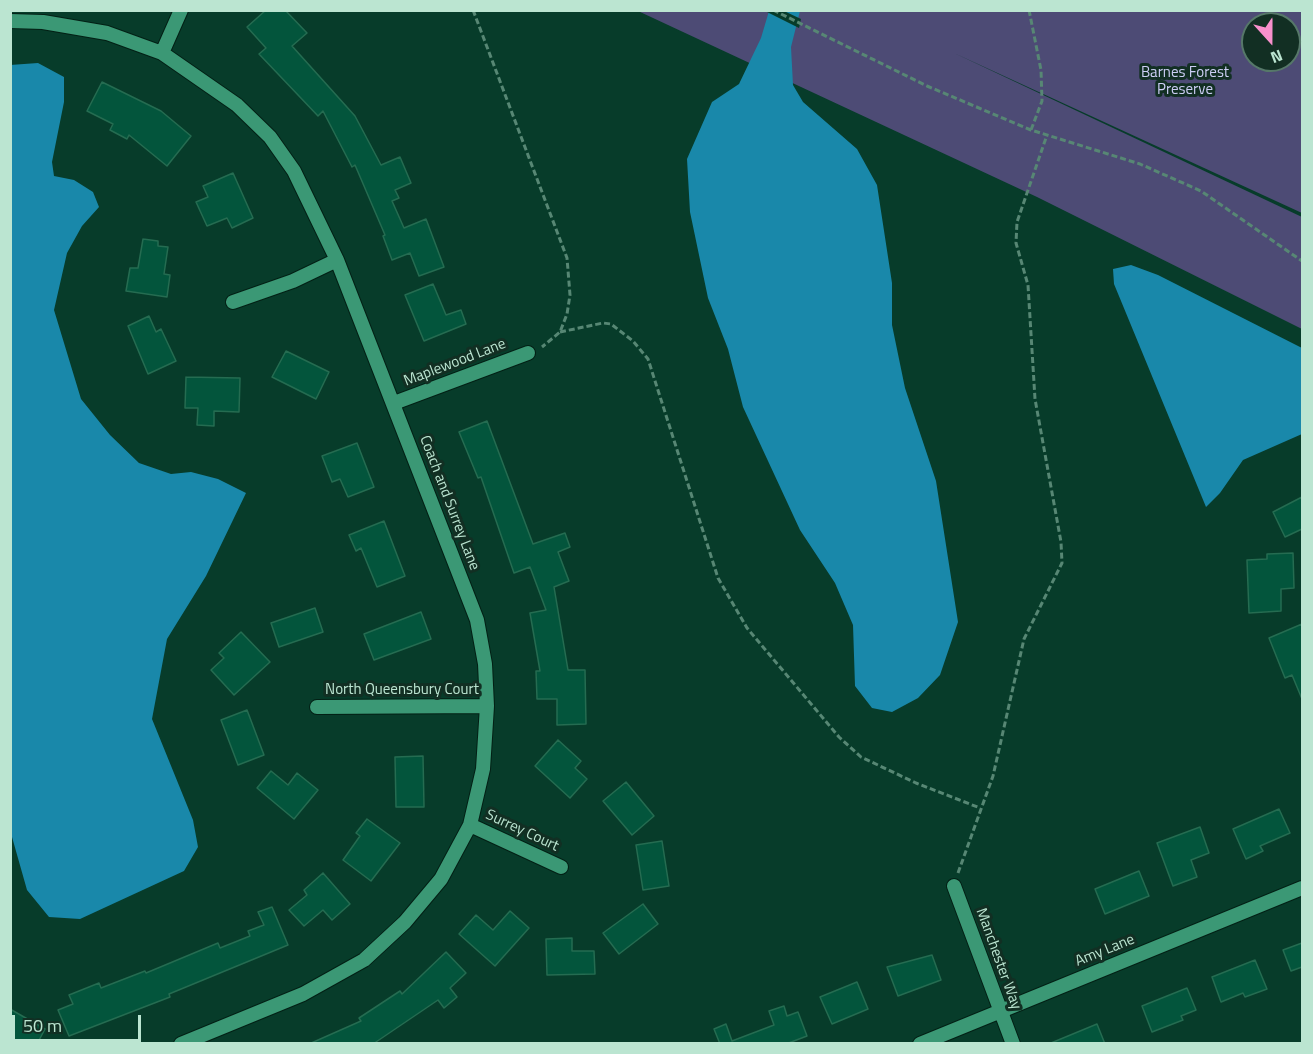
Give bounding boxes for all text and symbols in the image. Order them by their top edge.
north arrow [1241,12,1301,72]
text: N [1267,44,1286,70]
park label: Barnes Forest Preserve [1141,64,1229,99]
street label: Maplewood Lane [401,335,509,391]
street label: Coach and Surrey Lane [415,433,483,573]
street label: North Queensbury Court [325,681,479,699]
street label: Surrey Court [483,806,561,856]
street label: Manchester Way [971,906,1025,1012]
street label: Amy Lane [1073,931,1137,971]
scale bar [15,1003,144,1041]
text: 50 m [23,1012,62,1039]

